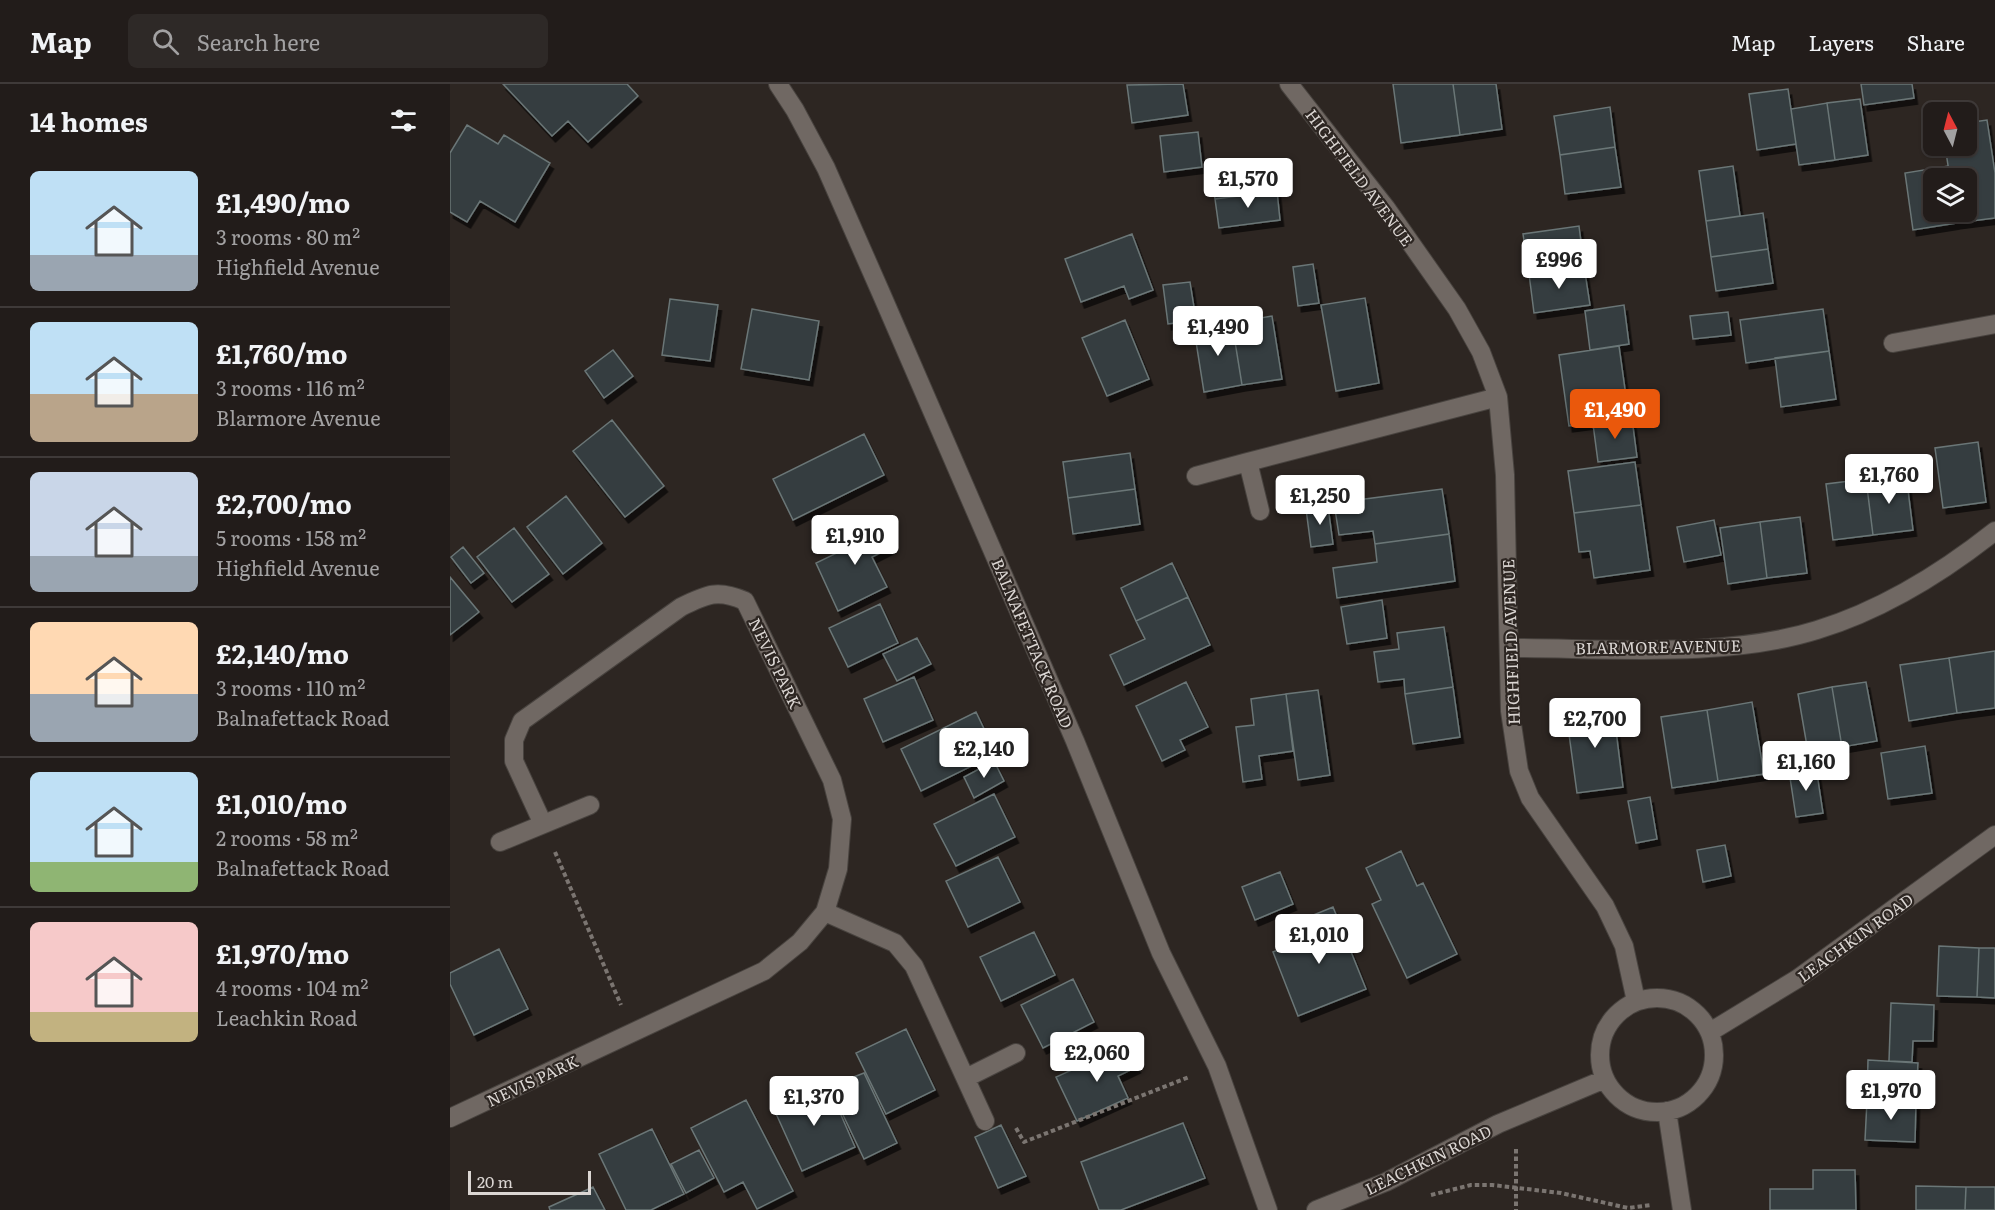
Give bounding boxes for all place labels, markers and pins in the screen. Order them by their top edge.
pin: £1,570 [1199,158,1297,209]
pin: £996 [1523,239,1595,290]
pin: £1,490 [1169,306,1267,357]
pin: £1,490 [1566,389,1664,440]
pin: £1,760 [1840,454,1938,505]
pin: £1,250 [1271,475,1369,526]
pin: £1,910 [806,515,904,566]
pin: £2,700 [1546,698,1644,749]
pin: £2,140 [935,728,1033,779]
pin: £1,160 [1757,741,1855,792]
pin: £1,010 [1270,914,1368,965]
pin: £2,060 [1048,1032,1146,1083]
pin: £1,970 [1842,1070,1940,1121]
pin: £1,370 [765,1076,863,1127]

